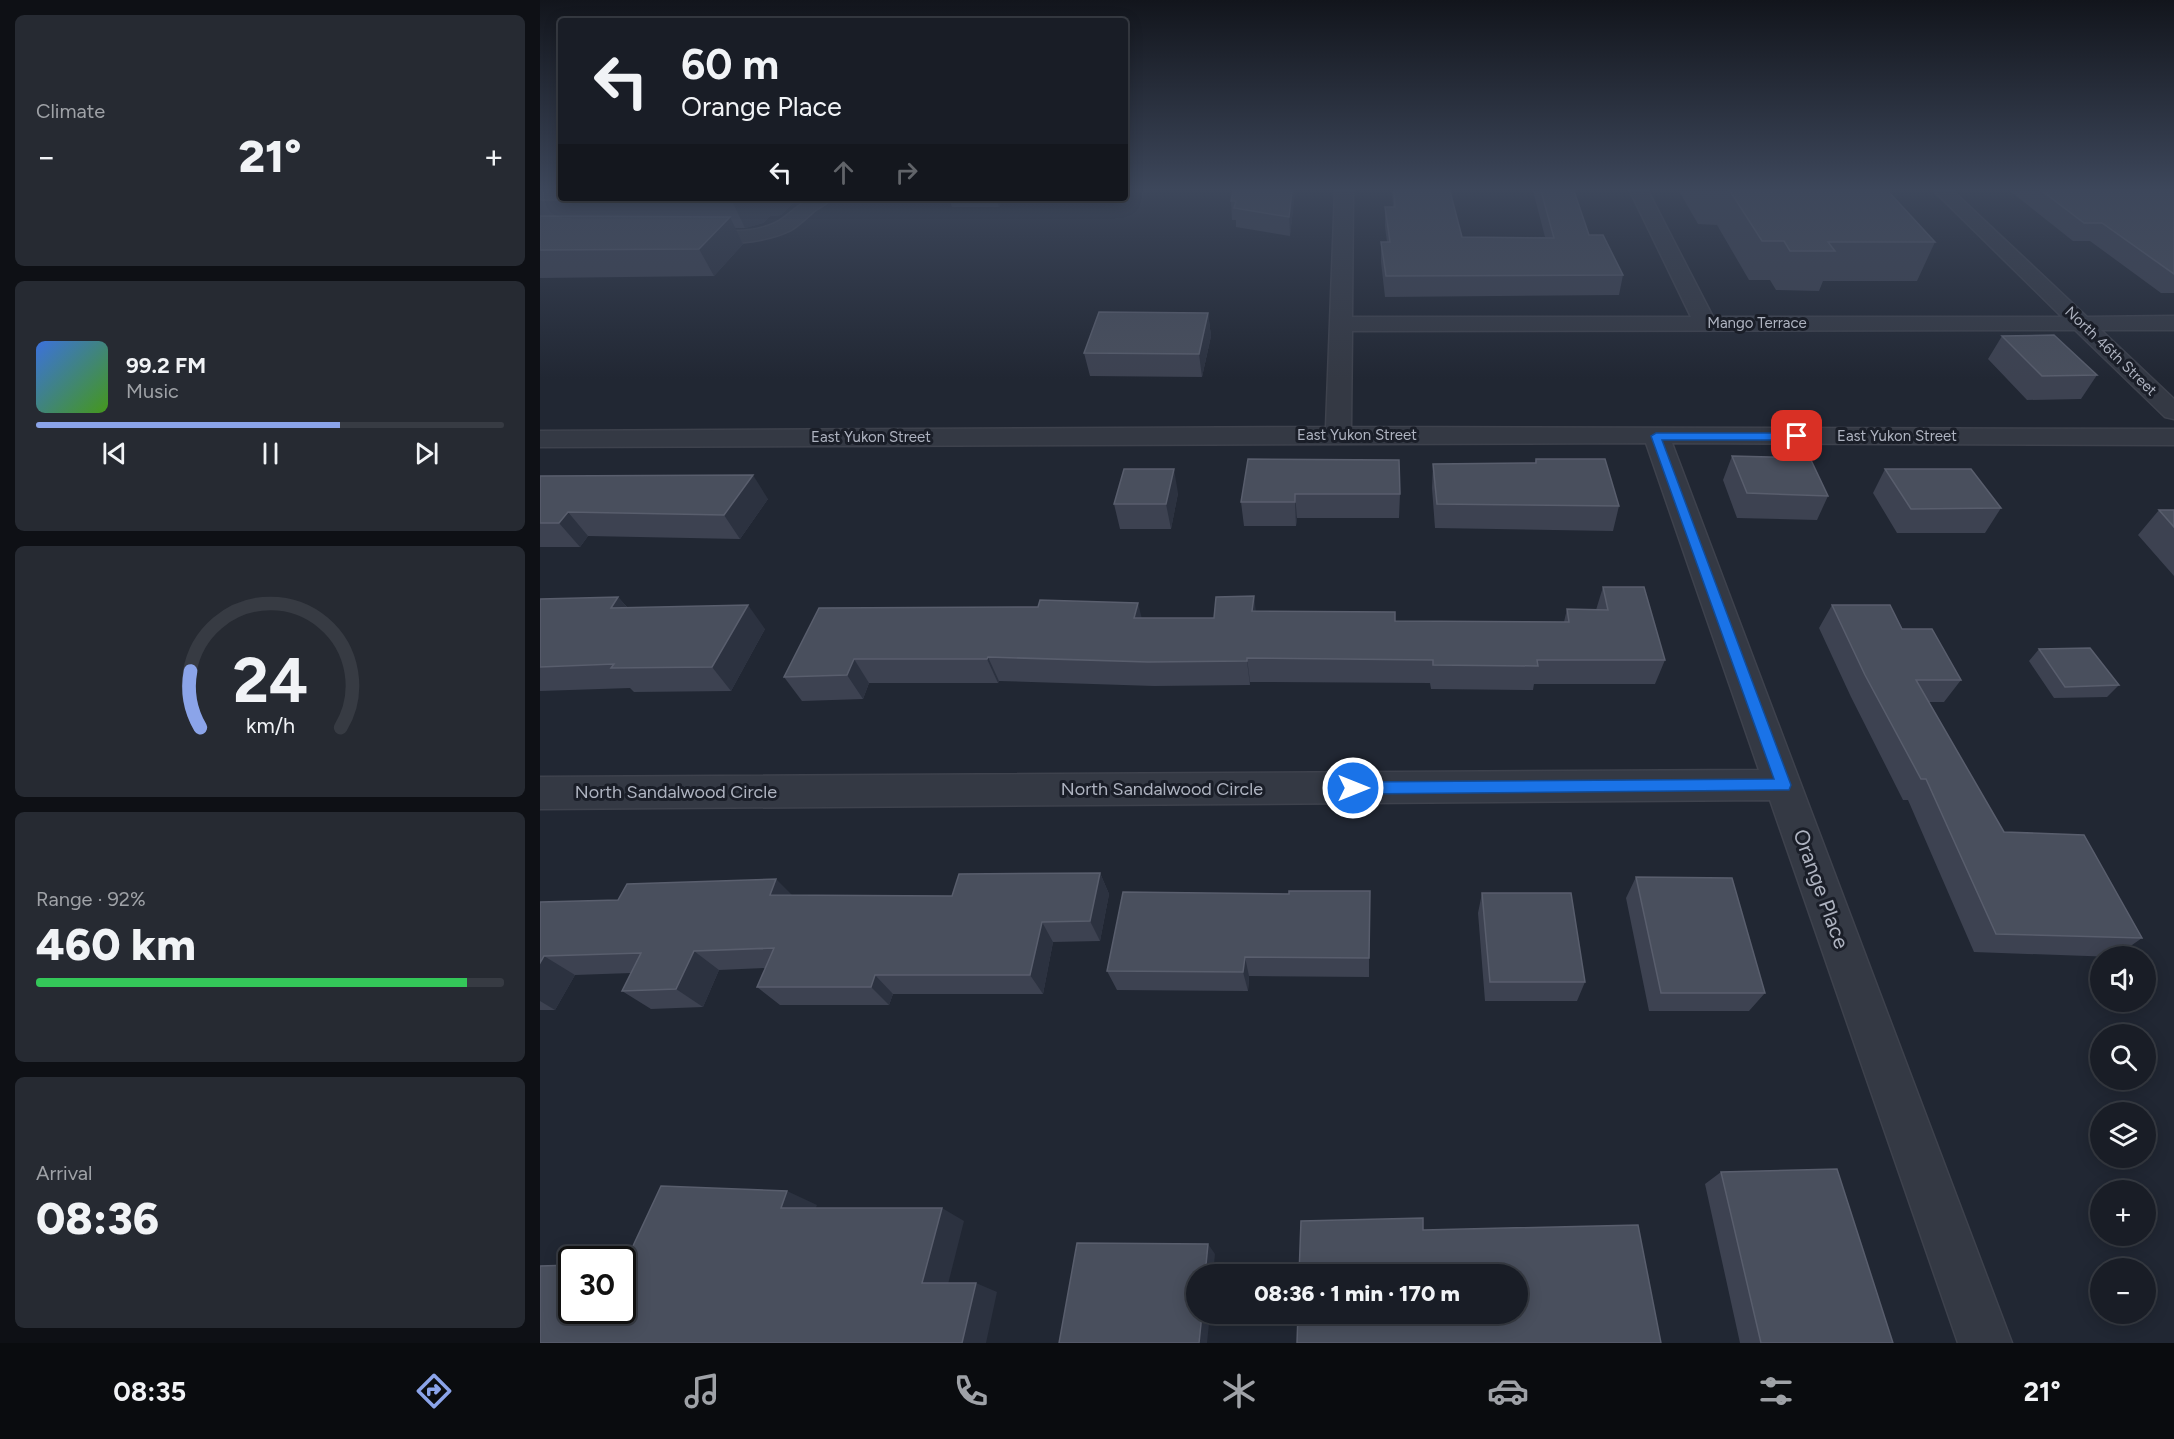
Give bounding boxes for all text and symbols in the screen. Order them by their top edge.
text: 60 m [681,39,779,90]
icon: left [582,42,660,120]
text: Orange Place [681,90,842,123]
text: Climate [36,99,105,123]
text: 21° [239,129,301,183]
text: − [36,137,57,176]
text: + [483,137,504,176]
icon: left [764,156,797,189]
icon: ahead [827,156,860,189]
icon: right [890,156,923,189]
street label: North 46th Street [2061,303,2161,400]
street label: Mango Terrace [1707,314,1807,332]
text: 99.2 FM [126,352,206,379]
text: Music [126,379,179,403]
pin [1771,410,1822,461]
icon: arrive [1780,419,1813,452]
street label: East Yukon Street [1297,426,1417,444]
street label: East Yukon Street [1837,427,1957,445]
street label: East Yukon Street [811,428,931,446]
icon: previous [98,437,131,470]
icon: pause [254,437,287,470]
icon: next [410,437,443,470]
text: 24 [232,644,308,719]
text: km/h [246,714,294,739]
position arrow [1321,756,1385,820]
street label: North Sandalwood Circle [1061,778,1263,800]
street label: North Sandalwood Circle [575,781,777,803]
street label: Orange Place [1788,826,1855,952]
text: Range · 92% [36,887,146,911]
text: 460 km [36,917,196,971]
map controls [2090,946,2156,1324]
button: sound [2090,946,2156,1012]
button: search [2090,1024,2156,1090]
button: layers [2090,1102,2156,1168]
text: Arrival [36,1161,92,1185]
button: + [2090,1180,2156,1246]
text: 08:36 [36,1191,159,1245]
speed limit sign: 30 [558,1246,636,1324]
button: − [2090,1258,2156,1324]
text: 08:36 · 1 min · 170 m [1254,1280,1460,1307]
icon: directions [413,1370,455,1412]
icon: music [681,1370,723,1412]
icon: phone [950,1370,992,1412]
icon: climate [1218,1370,1260,1412]
icon: car [1487,1370,1529,1412]
icon: filters [1755,1370,1797,1412]
text: 08:35 [113,1375,186,1408]
text: 21° [2023,1375,2061,1408]

